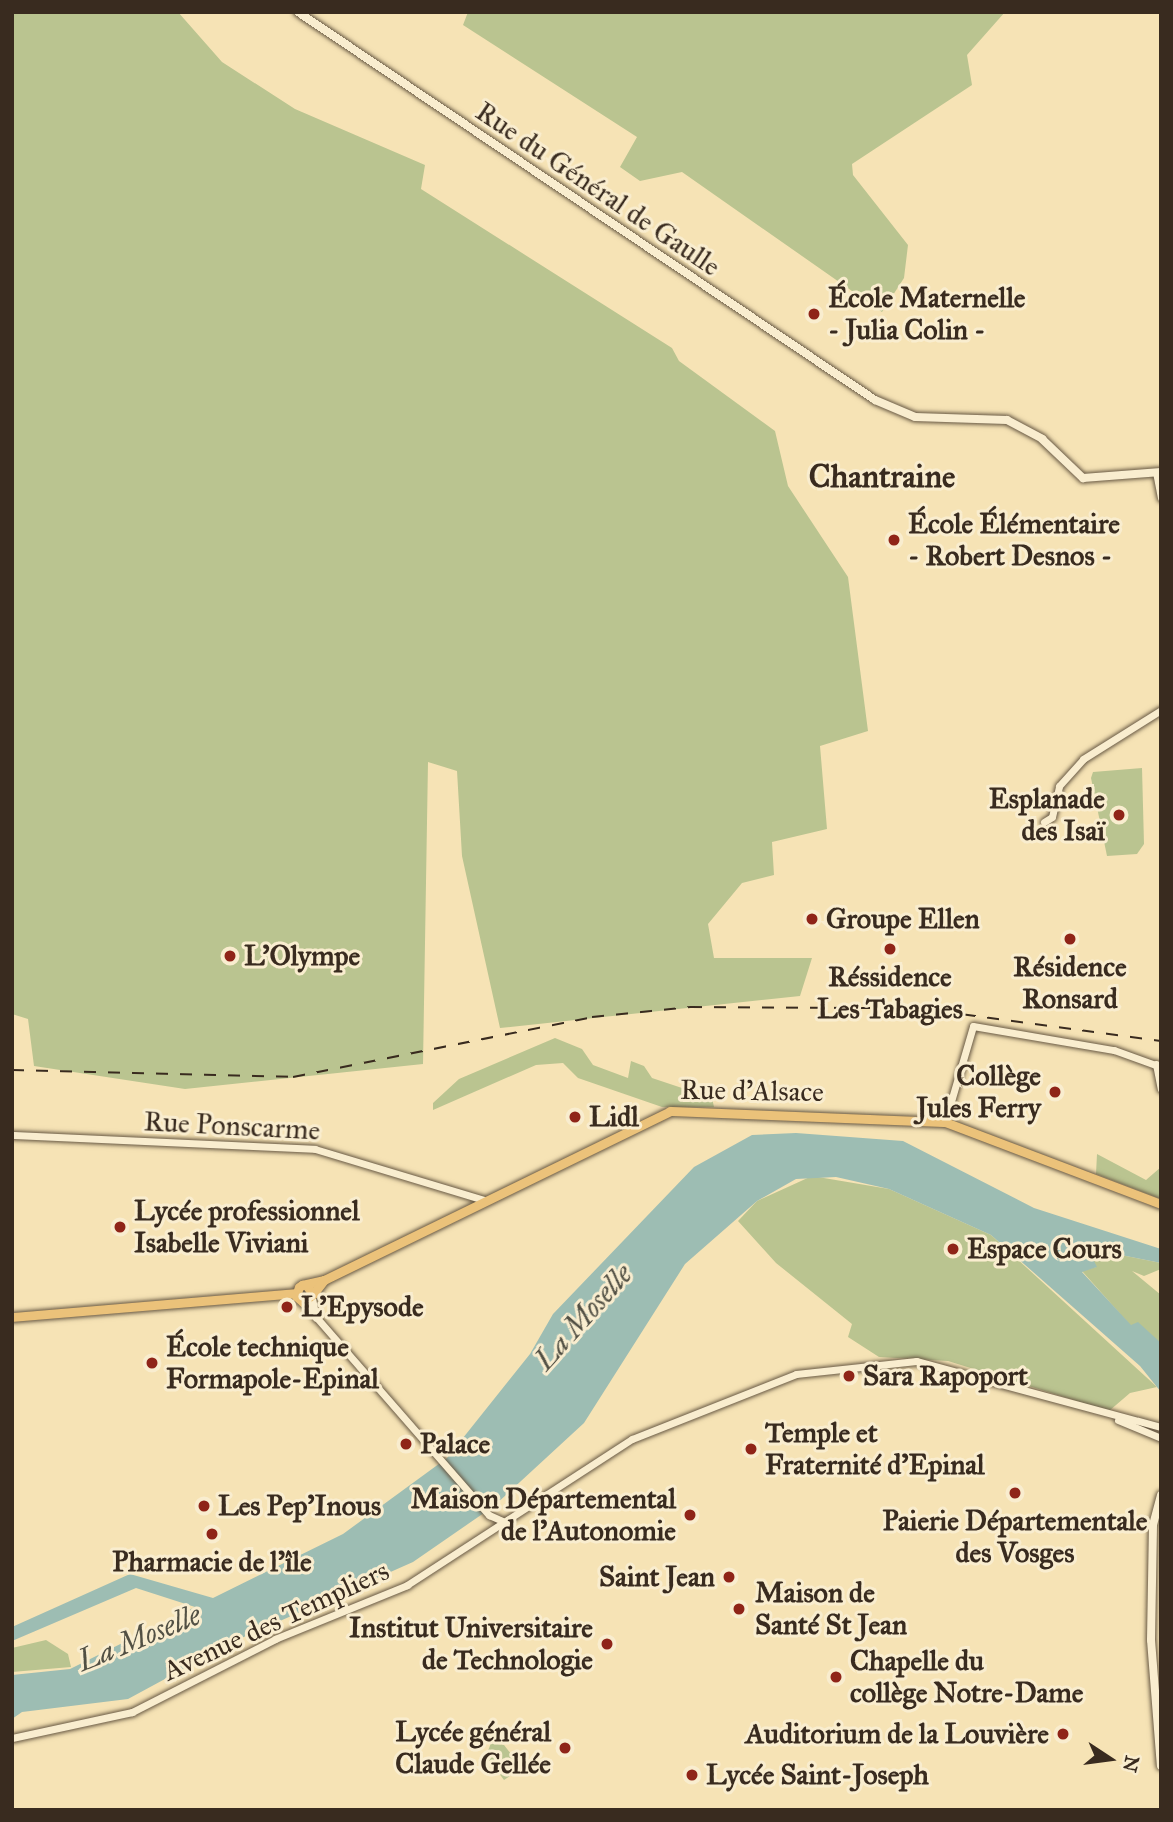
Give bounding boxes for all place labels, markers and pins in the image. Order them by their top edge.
place label: École Maternelle - Julia Colin - [828,281,1026,347]
marker: École Maternelle - Julia Colin - [806,306,822,322]
place label: École Élémentaire - Robert Desnos - [908,507,1120,573]
marker: École Élémentaire - Robert Desnos - [886,532,902,548]
place label: Esplanade des Isaï [989,782,1105,848]
marker: Esplanade des Isaï [1111,807,1127,823]
place label: Groupe Ellen [826,902,980,936]
marker: Groupe Ellen [804,911,820,927]
marker: Résidence Ronsard [1062,931,1078,947]
place label: L'Olympe [244,939,360,973]
marker: Réssidence Les Tabagies [882,941,898,957]
marker: L'Olympe [222,948,238,964]
place label: Résidence Ronsard [1013,950,1127,1016]
place label: Réssidence Les Tabagies [817,960,963,1026]
place label: Collège Jules Ferry [917,1059,1041,1125]
marker: Collège Jules Ferry [1047,1084,1063,1100]
place label: Lidl [589,1100,639,1134]
marker: Lidl [567,1109,583,1125]
place label: Lycée professionnel Isabelle Viviani [134,1194,360,1260]
marker: Lycée professionnel Isabelle Viviani [112,1219,128,1235]
place label: Espace Cours [967,1232,1122,1266]
marker: Espace Cours [945,1241,961,1257]
place label: L'Epysode [301,1290,424,1324]
marker: L'Epysode [279,1299,295,1315]
place label: École technique Formapole-Epinal [166,1330,379,1396]
marker: École technique Formapole-Epinal [144,1355,160,1371]
place label: Sara Rapoport [863,1359,1028,1393]
marker: Sara Rapoport [841,1368,857,1384]
place label: Temple et Fraternité d'Epinal [765,1416,985,1482]
place label: Palace [420,1427,490,1461]
marker: Palace [398,1436,414,1452]
marker: Temple et Fraternité d'Epinal [743,1441,759,1457]
place label: Maison Départemental de l'Autonomie [411,1482,676,1548]
marker: Paierie Départementale des Vosges [1007,1485,1023,1501]
place label: Les Pep'Inous [218,1489,381,1523]
marker: Les Pep'Inous [196,1498,212,1514]
place label: Paierie Départementale des Vosges [882,1504,1148,1570]
marker: Maison Départemental de l'Autonomie [682,1507,698,1523]
marker: Pharmacie de l'île [204,1526,220,1542]
place label: Pharmacie de l'île [112,1545,312,1579]
place label: Saint Jean [599,1560,715,1594]
marker: Saint Jean [721,1569,737,1585]
place label: Maison de Santé St Jean [755,1576,907,1642]
marker: Maison de Santé St Jean [729,1599,749,1619]
place label: Institut Universitaire de Technologie [349,1611,593,1677]
marker: Institut Universitaire de Technologie [599,1636,615,1652]
place label: Chapelle du collège Notre-Dame [850,1644,1083,1710]
marker: Chapelle du collège Notre-Dame [828,1669,844,1685]
place label: Lycée général Claude Gellée [395,1715,551,1781]
place label: Auditorium de la Louvière [746,1717,1049,1751]
marker: Auditorium de la Louvière [1055,1726,1071,1742]
marker: Lycée général Claude Gellée [557,1740,573,1756]
place label: Lycée Saint-Joseph [706,1758,929,1792]
marker: Lycée Saint-Joseph [684,1767,700,1783]

